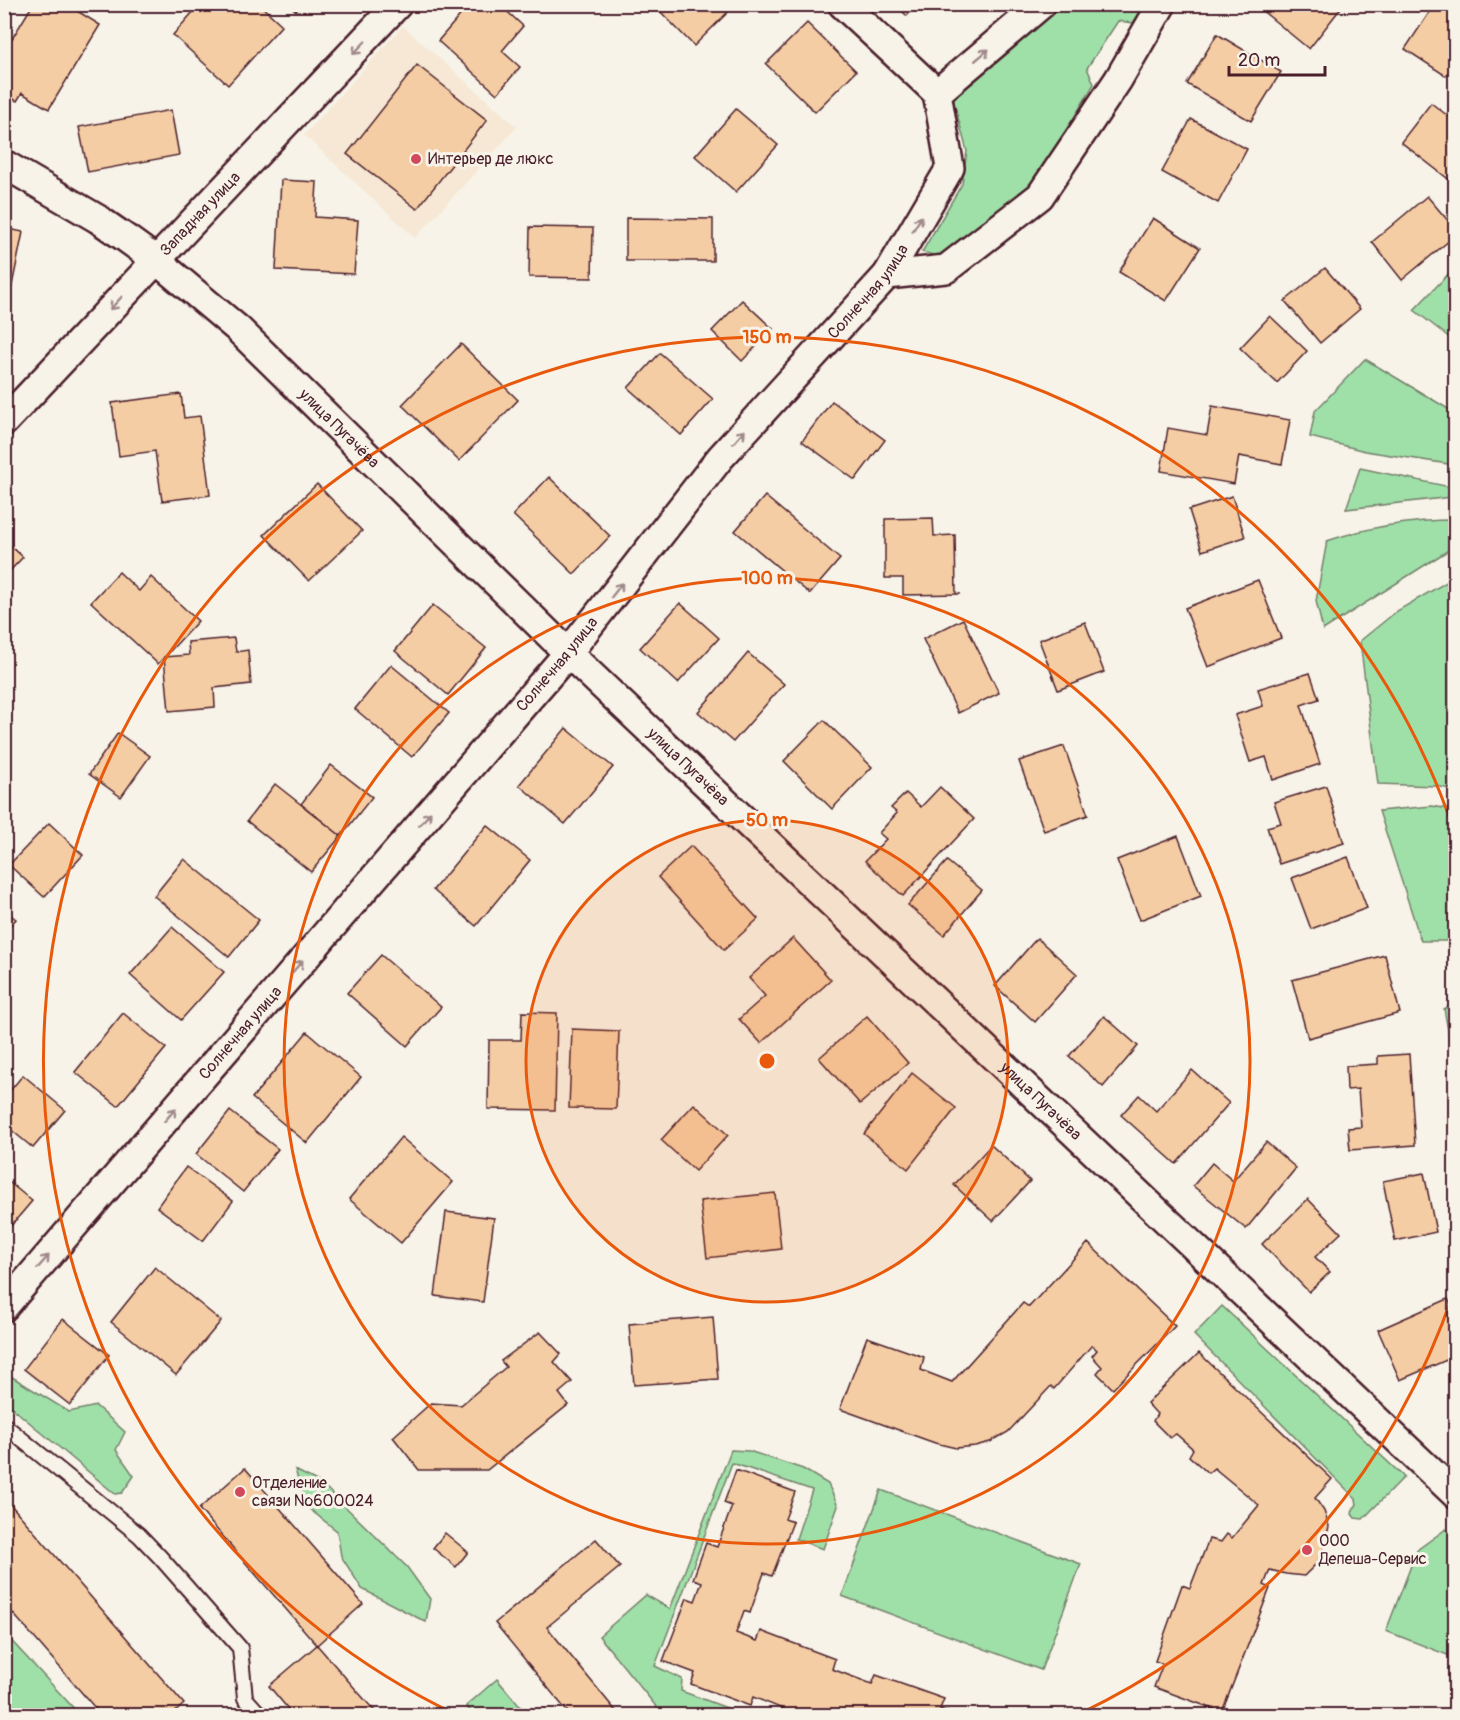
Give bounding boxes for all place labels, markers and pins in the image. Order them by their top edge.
place label: Интерьер де люкс [428,149,554,169]
marker: Интерьер де люкс [409,152,423,166]
centre of rings [757,1051,777,1071]
place label: Отделение связи №600024 [252,1473,374,1511]
marker: Отделение связи №600024 [233,1485,247,1499]
place label: ООО Депеша-Сервис [1318,1531,1427,1569]
marker: ООО Депеша-Сервис [1300,1543,1314,1557]

